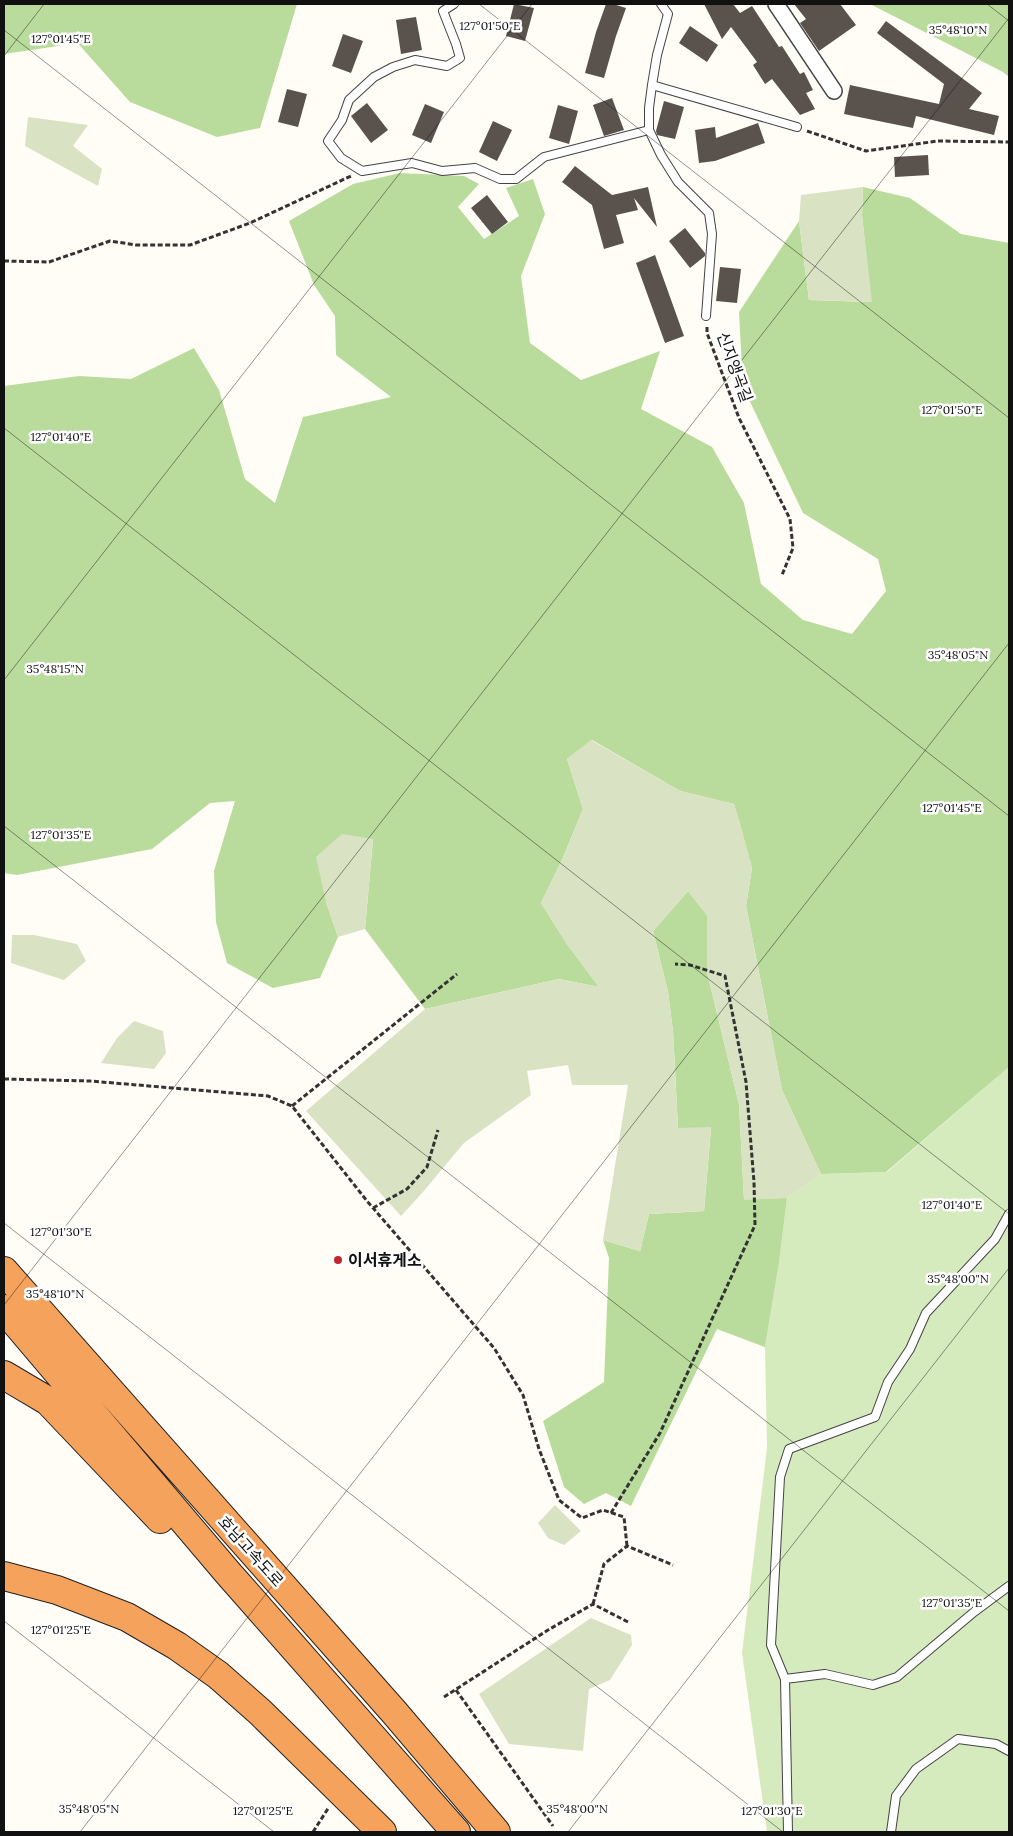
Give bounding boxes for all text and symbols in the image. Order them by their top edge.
text: 127°01'50"E [459,18,521,33]
text: 35°48'10"N [929,22,987,37]
text: 127°01'45"E [31,31,91,46]
street label: 신지앵곡길 [713,329,757,405]
text: 127°01'50"E [921,402,983,417]
text: 127°01'40"E [31,429,91,444]
text: 35°48'05"N [928,647,988,662]
text: 35°48'15"N [26,661,84,676]
text: 127°01'45"E [922,800,982,815]
text: 127°01'35"E [31,827,91,842]
text: 127°01'40"E [922,1197,982,1212]
text: 127°01'30"E [30,1224,92,1239]
place label: 이서휴게소 [348,1250,422,1270]
marker: 이서휴게소 [332,1254,344,1266]
text: 35°48'00"N [927,1271,989,1286]
text: 35°48'10"N [26,1286,84,1301]
street label: 호남고속도로 [214,1511,288,1591]
text: 127°01'35"E [922,1595,982,1610]
text: 127°01'25"E [31,1622,91,1637]
text: 35°48'05"N [59,1801,119,1816]
text: 35°48'00"N [546,1801,608,1816]
text: 127°01'25"E [233,1803,293,1818]
text: 127°01'30"E [741,1803,803,1818]

